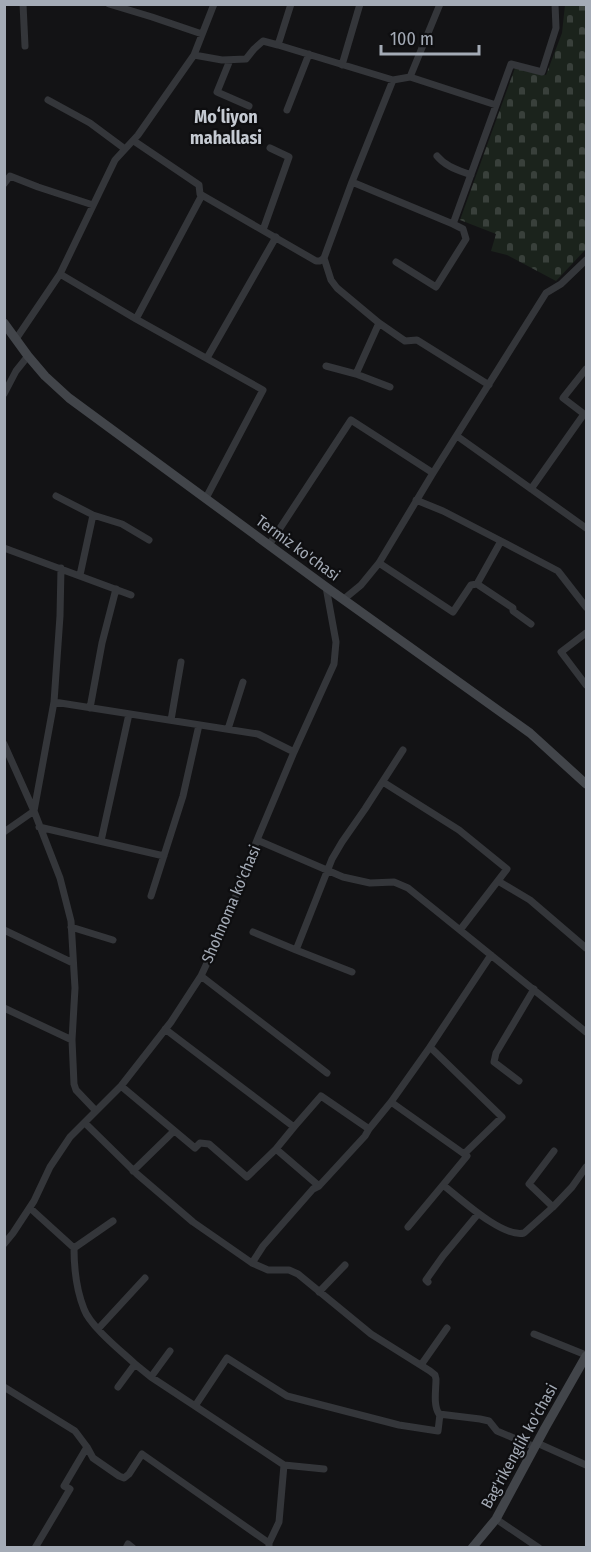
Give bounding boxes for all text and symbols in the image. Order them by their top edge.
scale bar [381,18,478,56]
text: 100 m [390,28,434,50]
district label: Moʻliyon mahallasi [190,106,262,149]
street label: Termiz ko'chasi [252,511,344,585]
street label: Shohnoma ko'chasi [198,842,264,966]
street label: Bag'rikenglik ko'chasi [477,1380,561,1512]

